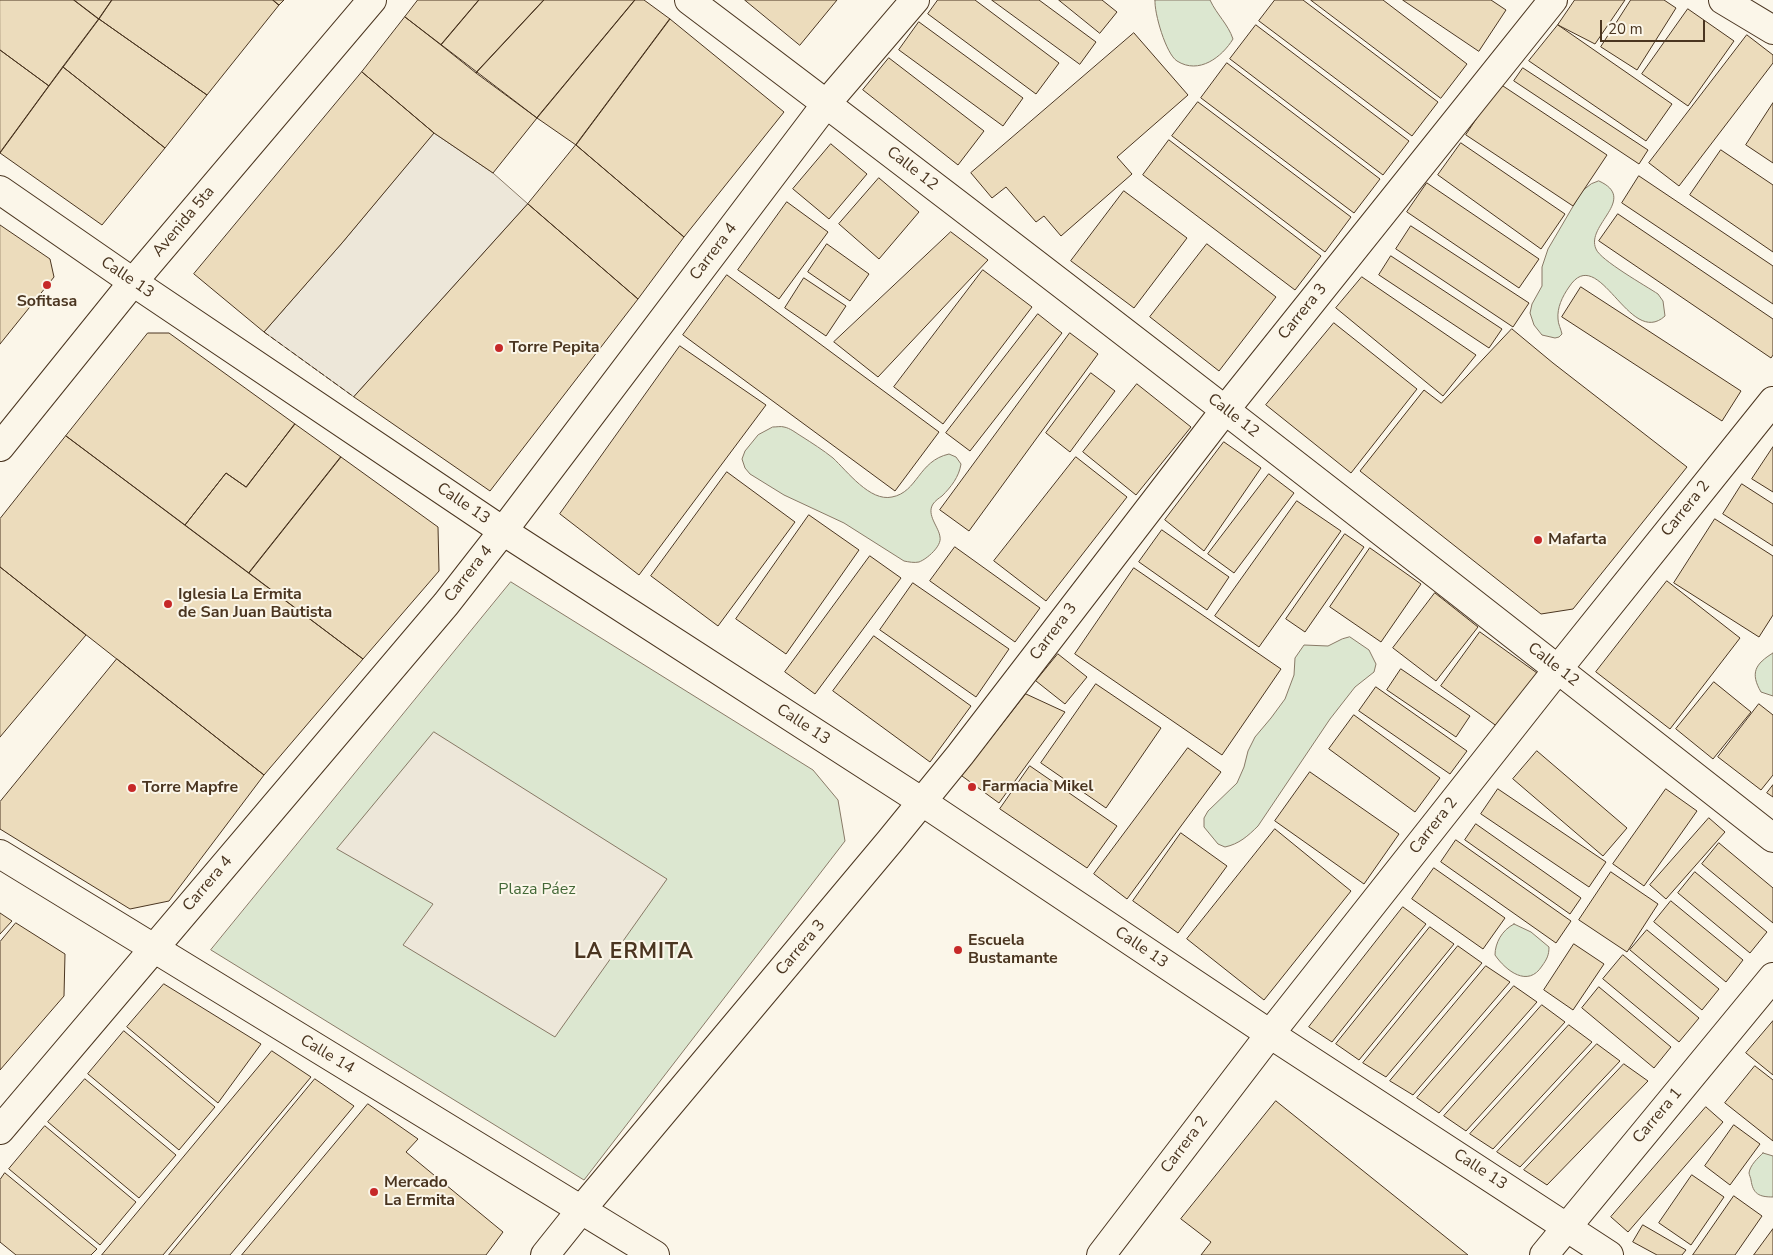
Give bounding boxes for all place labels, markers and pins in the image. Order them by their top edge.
marker: Sofitasa [41,279,53,291]
place label: Sofitasa [17,292,77,312]
place label: Torre Pepita [509,338,600,358]
marker: Torre Pepita [493,342,505,354]
place label: Mafarta [1548,530,1607,550]
marker: Mafarta [1532,534,1544,546]
place label: Iglesia La Ermita de San Juan Bautista [178,585,332,623]
marker: Iglesia La Ermita de San Juan Bautista [162,598,174,610]
place label: Farmacia Mikel [982,777,1093,797]
place label: Torre Mapfre [142,778,238,798]
marker: Farmacia Mikel [966,781,978,793]
marker: Torre Mapfre [126,782,138,794]
place label: Escuela Bustamante [968,931,1058,969]
marker: Escuela Bustamante [952,944,964,956]
place label: Mercado La Ermita [384,1173,455,1211]
marker: Mercado La Ermita [368,1186,380,1198]

